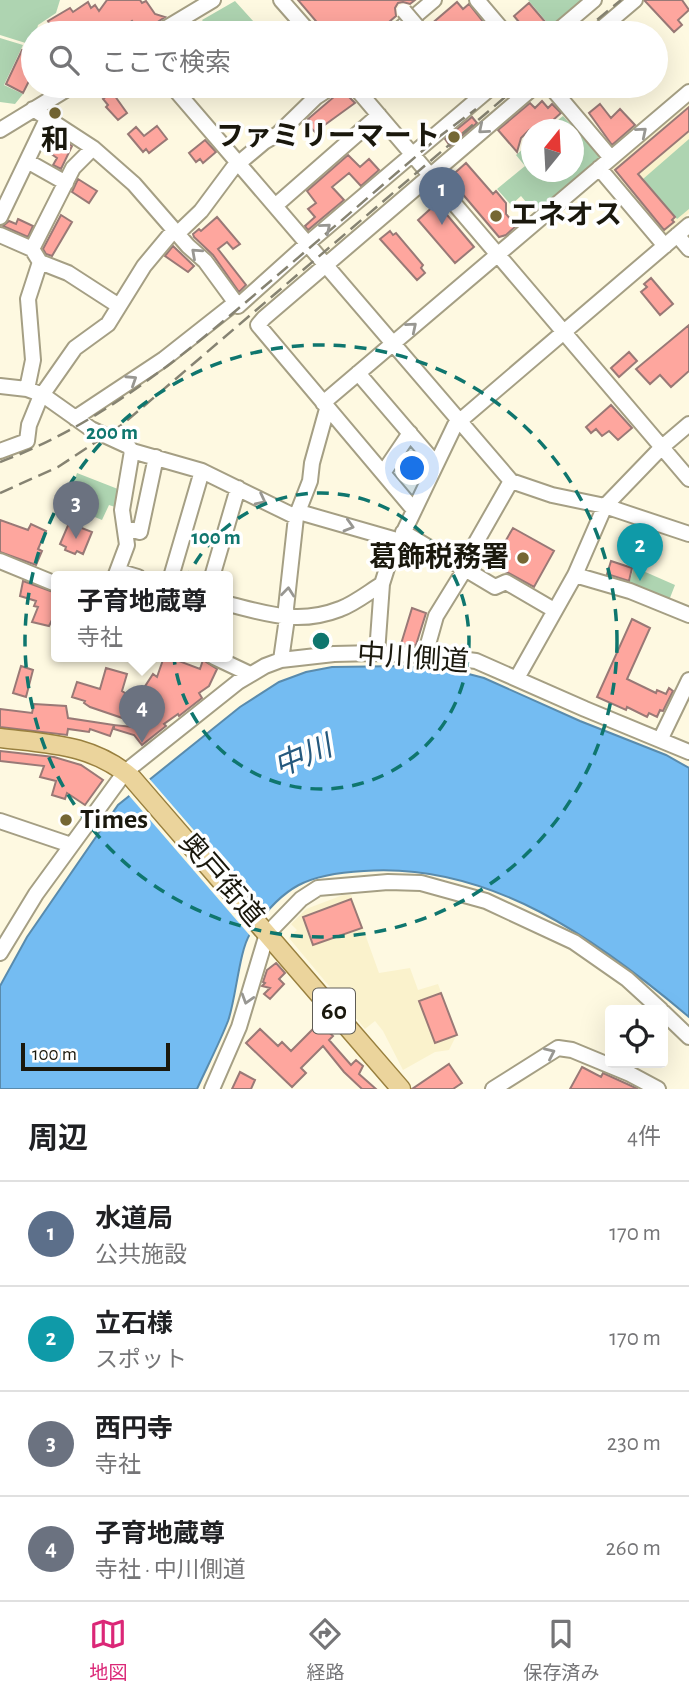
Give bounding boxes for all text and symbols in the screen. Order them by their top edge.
search box [21,21,668,98]
icon: search [45,41,83,79]
text: ここで検索 [101,50,231,76]
marker: 和 [47,105,63,121]
north arrow [521,119,584,182]
one-way arrow [478,121,491,133]
place label: ファミリーマート [216,122,440,151]
place label: 和 [41,125,69,155]
one-way arrow [633,128,646,140]
marker: ファミリーマート [446,129,462,145]
pin: 1 [419,167,465,225]
place label: エネオス [510,201,622,230]
marker: エネオス [488,208,504,224]
one-way arrow [317,224,330,236]
one-way arrow [191,249,204,261]
one-way arrow [404,323,417,335]
one-way arrow [125,376,138,389]
text: 200 m [86,422,138,443]
your location [395,451,429,485]
pin: 3 [53,481,99,539]
one-way arrow [254,491,267,505]
one-way arrow [343,518,355,533]
pin: 2 [617,523,663,581]
text: 100 m [191,527,241,548]
place label: 葛飾税務署 [369,541,509,572]
marker: 葛飾税務署 [515,550,531,566]
popup [51,571,233,662]
one-way arrow [280,586,295,598]
text: 子育地蔵尊 [77,589,207,615]
text: 寺社 [77,627,123,650]
centre of rings [309,629,333,653]
street label: 中川側道 [356,639,470,677]
pin: 4 [119,685,165,743]
water label: 中川 [269,728,339,783]
place label: Times [80,806,148,834]
marker: Times [58,812,74,828]
street label: 奥戸街道 [174,827,270,931]
road number: 60 [313,988,355,1034]
one-way arrow [241,993,256,1005]
map controls [605,1005,668,1068]
button: locate [605,1005,668,1068]
scale bar [21,1040,170,1072]
text: 100 m [32,1045,77,1064]
one-way arrow [543,1047,555,1061]
text: 周辺 [28,1124,88,1154]
text: 4件 [627,1126,661,1149]
text: 水道局 [95,1206,173,1232]
text: 1 [47,1222,55,1245]
text: 170 m [609,1222,661,1245]
text: 公共施設 [95,1244,187,1267]
text: 立石様 [95,1311,173,1337]
text: 2 [46,1327,56,1350]
text: 170 m [609,1327,661,1350]
text: スポット [95,1349,187,1372]
text: 西円寺 [95,1416,173,1442]
text: 3 [46,1432,56,1455]
text: 230 m [607,1432,661,1455]
text: 寺社 [95,1454,141,1477]
text: 子育地蔵尊 [95,1521,225,1547]
text: 4 [45,1537,57,1560]
text: 260 m [605,1537,661,1560]
text: 寺社 · 中川側道 [95,1559,246,1582]
tab: 地図 [89,1615,128,1685]
tab: 経路 [306,1615,345,1685]
tab: 保存済み [523,1615,600,1685]

